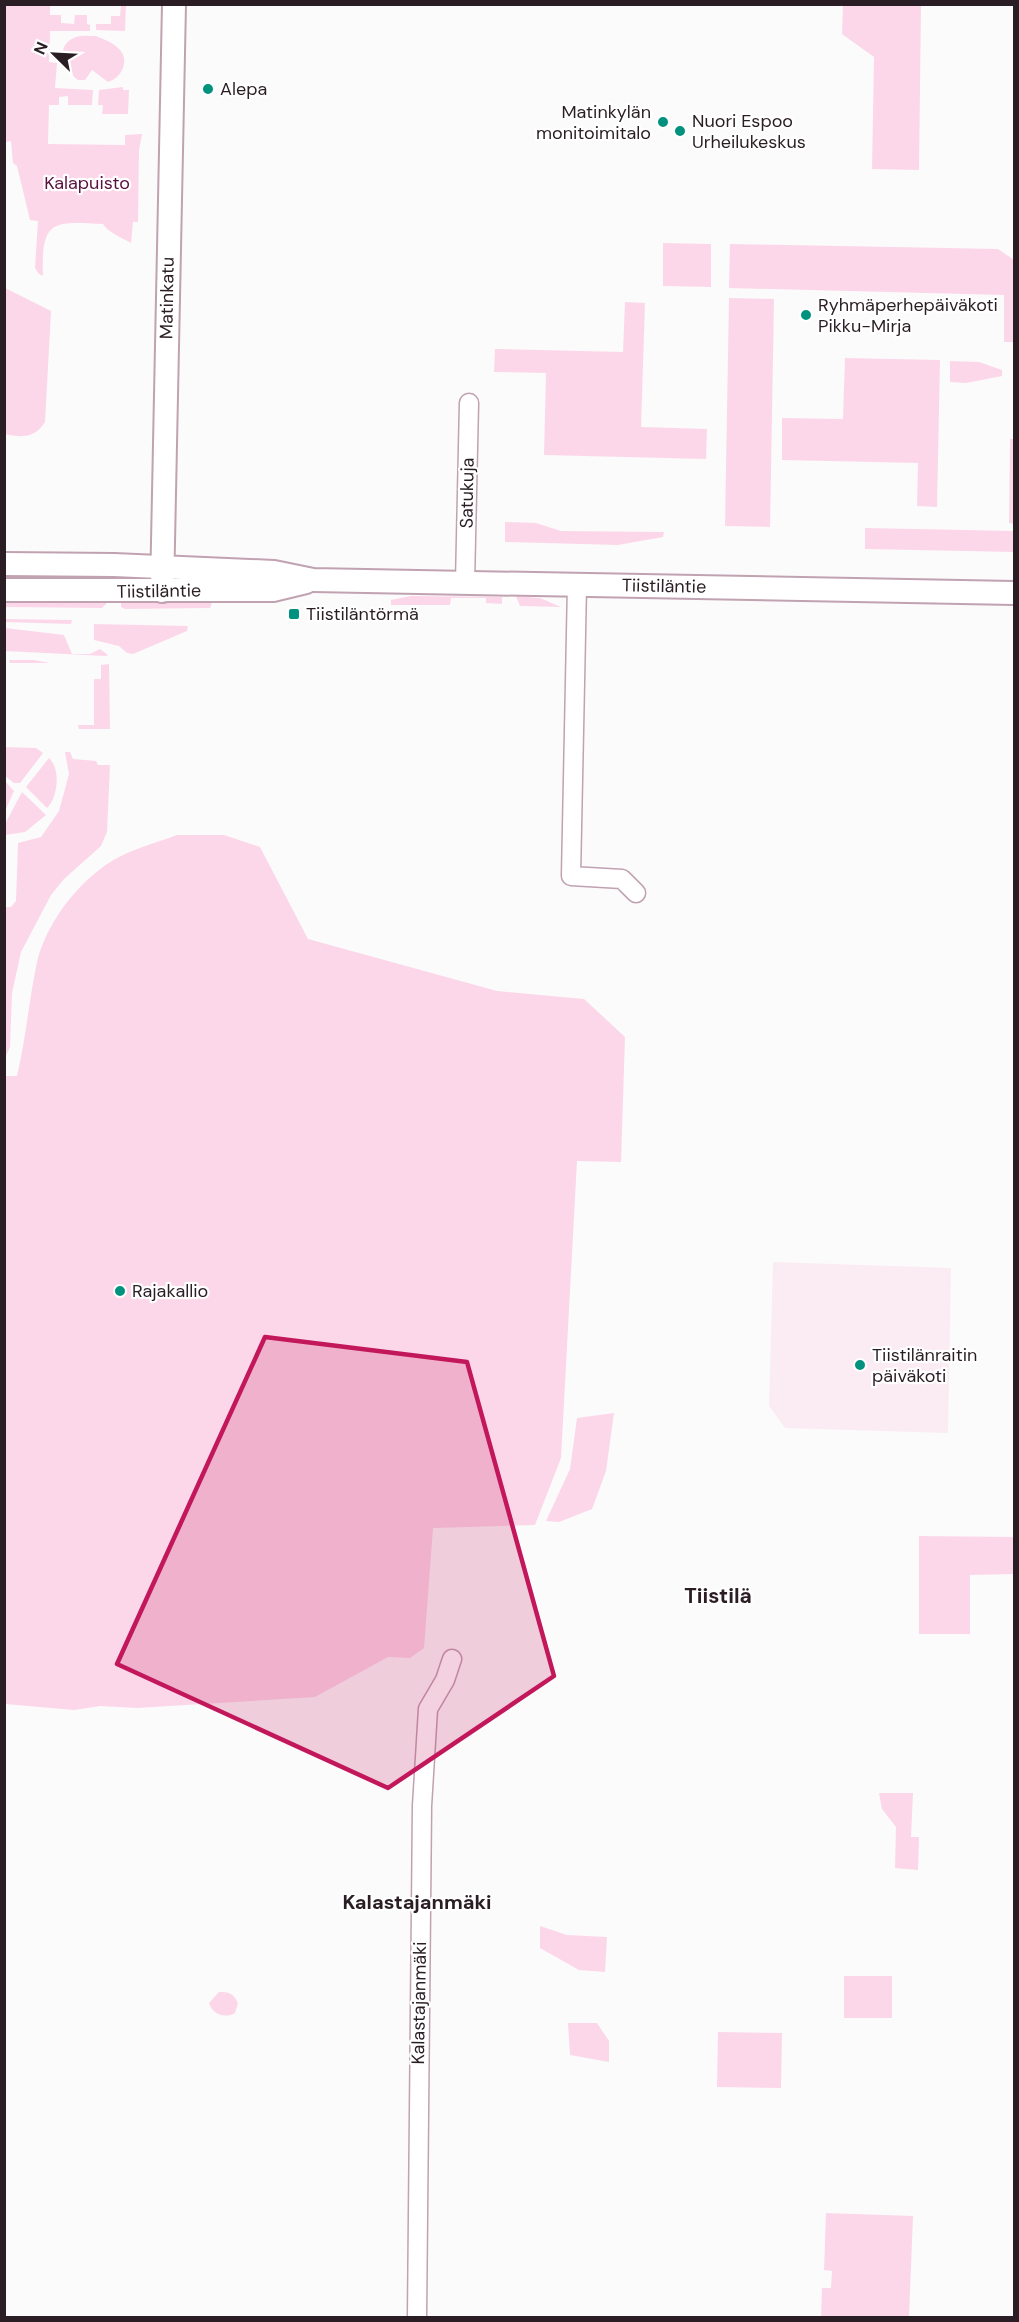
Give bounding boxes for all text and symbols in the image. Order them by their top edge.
north arrow [24,24,84,84]
text: N [29,39,53,58]
place label: Alepa [220,77,267,101]
marker: Alepa [201,82,215,96]
place label: Matinkylän monitoimitalo [536,100,651,145]
place label: Nuori Espoo Urheilukeskus [692,109,806,154]
marker: Matinkylän monitoimitalo [656,115,670,129]
marker: Nuori Espoo Urheilukeskus [673,124,687,138]
park label: Kalapuisto [44,171,130,195]
street label: Matinkatu [154,257,180,339]
place label: Ryhmäperhepäiväkoti Pikku-Mirja [818,293,998,338]
marker: Ryhmäperhepäiväkoti Pikku-Mirja [799,308,813,322]
street label: Satukuja [454,457,480,529]
street label: Tiistiläntie [622,573,706,599]
street label: Tiistiläntie [117,578,201,604]
place label: Tiistiläntörmä [306,602,419,626]
marker: Tiistiläntörmä [287,607,301,621]
place label: Rajakallio [132,1279,208,1303]
marker: Rajakallio [113,1284,127,1298]
place label: Tiistilänraitin päiväkoti [872,1343,977,1388]
marker: Tiistilänraitin päiväkoti [853,1358,867,1372]
district label: Tiistilä [684,1582,752,1610]
district label: Kalastajanmäki [343,1889,491,1915]
street label: Kalastajanmäki [406,1941,432,2065]

